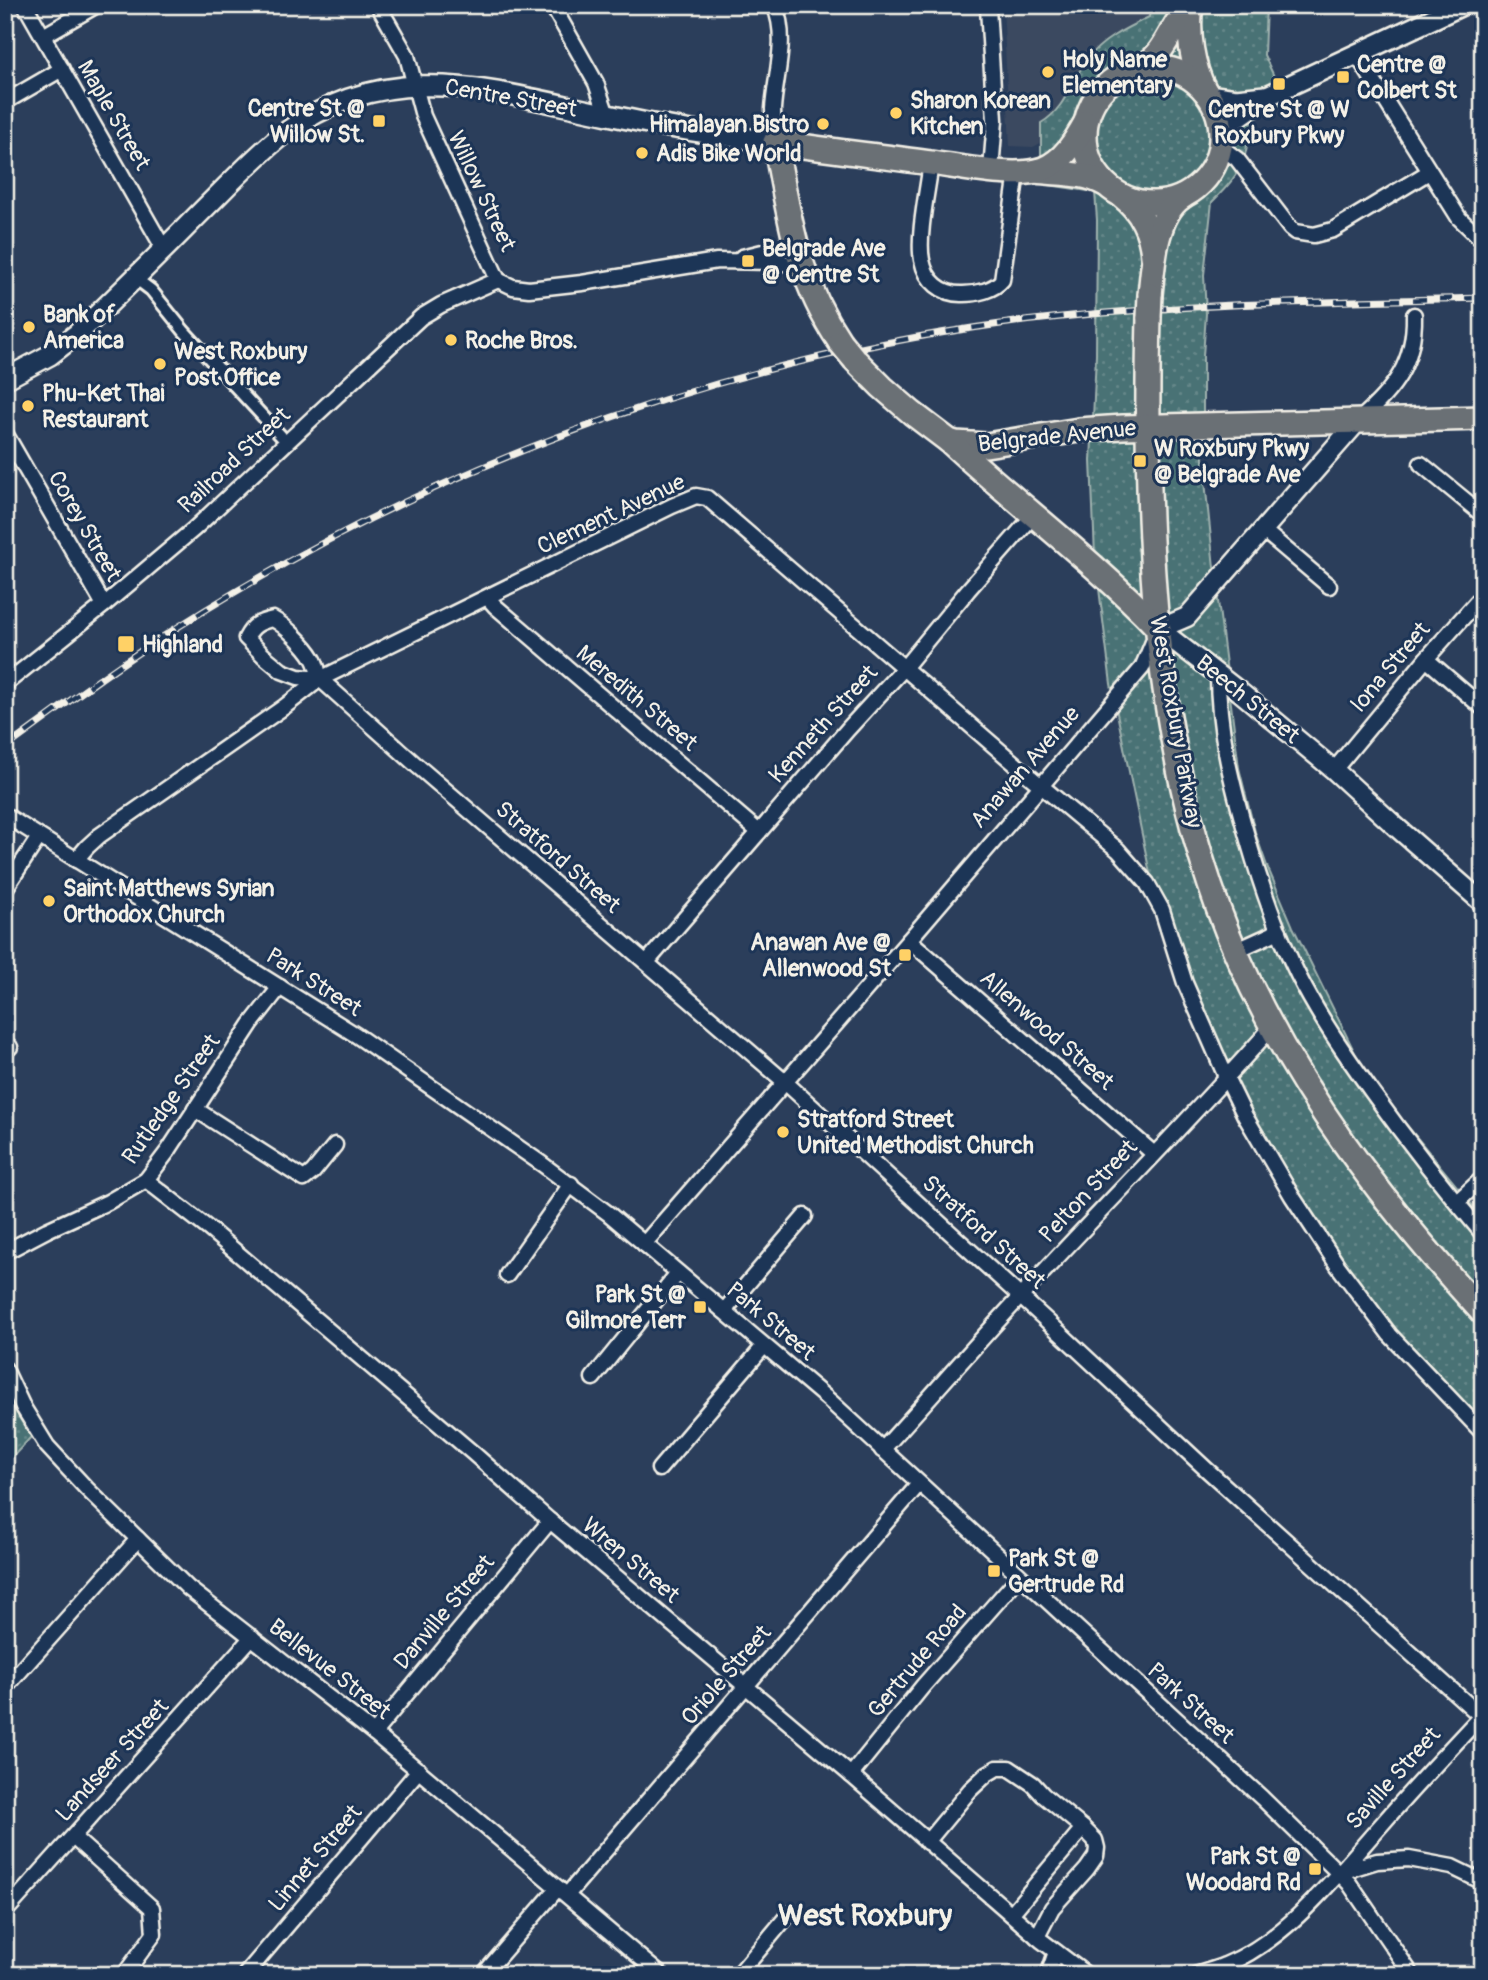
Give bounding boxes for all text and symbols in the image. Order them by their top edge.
place label: Holy Name Elementary [1062,45,1173,100]
place label: Centre @ Colbert St [1357,50,1458,105]
street label: Maple Street [71,55,157,176]
marker: Holy Name Elementary [1040,64,1056,80]
marker: Centre @ Colbert St [1335,69,1351,85]
street label: Centre Street [443,72,580,124]
marker: Centre St @ W Roxbury Pkwy [1271,76,1287,92]
place label: Sharon Korean Kitchen [910,86,1051,141]
place label: Centre St @ Willow St. [248,94,365,149]
place label: Centre St @ W Roxbury Pkwy [1208,95,1350,150]
marker: Sharon Korean Kitchen [888,105,904,121]
place label: Himalayan Bistro [649,110,810,139]
marker: Centre St @ Willow St. [371,113,387,129]
marker: Himalayan Bistro [815,116,831,132]
street label: Willow Street [441,126,523,257]
place label: Adis Bike World [656,139,802,168]
marker: Adis Bike World [634,145,650,161]
place label: Belgrade Ave @ Centre St [762,234,886,289]
marker: Belgrade Ave @ Centre St [740,253,756,269]
place label: Bank of America [43,300,124,355]
marker: Bank of America [21,319,37,335]
place label: Roche Bros. [465,326,578,355]
marker: Roche Bros. [443,332,459,348]
place label: West Roxbury Post Office [174,337,308,392]
marker: West Roxbury Post Office [152,356,168,372]
place label: Phu-Ket Thai Restaurant [42,379,165,434]
marker: Phu-Ket Thai Restaurant [20,398,36,414]
street label: Railroad Street [172,400,297,519]
street label: Belgrade Avenue [976,413,1138,459]
place label: W Roxbury Pkwy @ Belgrade Ave [1154,434,1309,489]
marker: W Roxbury Pkwy @ Belgrade Ave [1132,453,1148,469]
street label: Corey Street [42,466,129,587]
street label: Clement Avenue [532,467,690,561]
street label: West Roxbury Parkway [1143,614,1209,830]
street label: Iona Street [1344,615,1437,718]
place label: Highland [142,630,223,659]
marker: Highland [116,634,136,654]
street label: Meredith Street [570,639,704,758]
street label: Beech Street [1190,648,1306,750]
street label: Kenneth Street [762,658,884,789]
street label: Anawan Avenue [964,699,1087,834]
street label: Stratford Street [489,795,627,920]
place label: Saint Matthews Syrian Orthodox Church [63,874,275,929]
marker: Saint Matthews Syrian Orthodox Church [41,893,57,909]
place label: Anawan Ave @ Allenwood St [750,928,892,983]
street label: Park Street [261,941,368,1023]
marker: Anawan Ave @ Allenwood St [897,947,913,963]
street label: Allenwood Street [974,964,1121,1097]
street label: Rutledge Street [115,1028,227,1170]
place label: Stratford Street United Methodist Church [797,1105,1034,1160]
marker: Stratford Street United Methodist Church [775,1124,791,1140]
street label: Pelton Street [1033,1133,1144,1249]
street label: Stratford Street [916,1169,1053,1296]
street label: Park Street [720,1275,822,1367]
place label: Park St @ Gilmore Terr [565,1280,687,1335]
marker: Park St @ Gilmore Terr [692,1299,708,1315]
street label: Wren Street [576,1511,686,1610]
place label: Park St @ Gertrude Rd [1008,1544,1124,1599]
street label: Danville Street [387,1548,501,1676]
marker: Park St @ Gertrude Rd [986,1563,1002,1579]
street label: Gertrude Road [861,1598,973,1724]
street label: Bellevue Street [263,1612,398,1726]
street label: Oriole Street [675,1618,778,1731]
street label: Park Street [1141,1656,1241,1750]
street label: Landseer Street [49,1692,175,1828]
street label: Saville Street [1339,1720,1447,1835]
street label: Linnet Street [262,1798,369,1917]
place label: Park St @ Woodard Rd [1186,1842,1301,1897]
marker: Park St @ Woodard Rd [1307,1861,1323,1877]
district label: West Roxbury [778,1897,952,1934]

